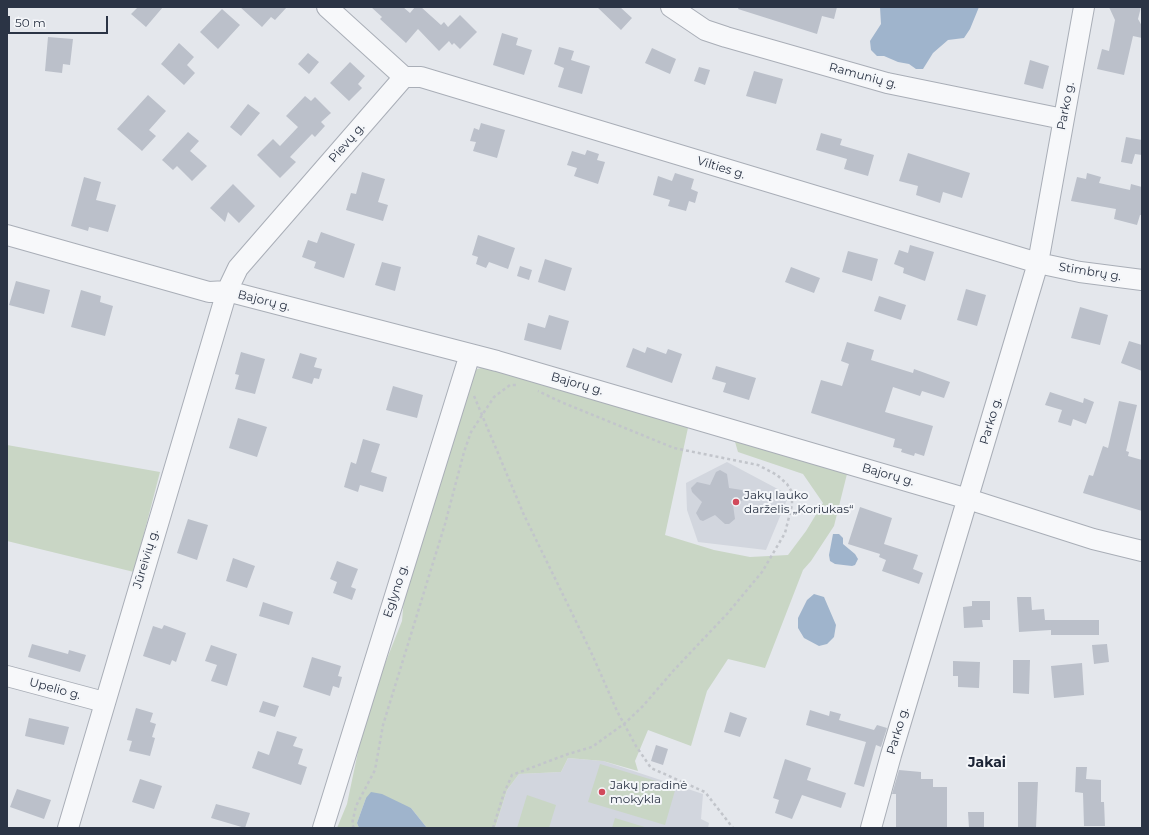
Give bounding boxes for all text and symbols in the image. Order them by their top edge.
scale bar [10,8,110,34]
text: 50 m [15,15,46,30]
street label: Ramunių g. [827,60,899,92]
street label: Parko g. [1054,81,1078,131]
street label: Pievų g. [326,120,368,166]
street label: Vilties g. [695,154,747,182]
street label: Stimbrų g. [1058,260,1122,284]
street label: Bajorų g. [236,288,292,314]
street label: Bajorų g. [549,370,605,398]
street label: Parko g. [977,396,1005,446]
street label: Bajorų g. [860,461,916,489]
place label: Jakų lauko darželis „Koriukas“ [744,488,854,516]
marker: Jakų lauko darželis „Koriukas“ [731,497,741,507]
street label: Jūreivių g. [130,528,162,590]
street label: Eglyno g. [381,562,411,620]
street label: Upelio g. [28,675,82,703]
street label: Parko g. [884,706,912,756]
district label: Jakai [968,755,1006,771]
place label: Jakų pradinė mokykla [610,778,688,806]
marker: Jakų pradinė mokykla [597,787,607,797]

